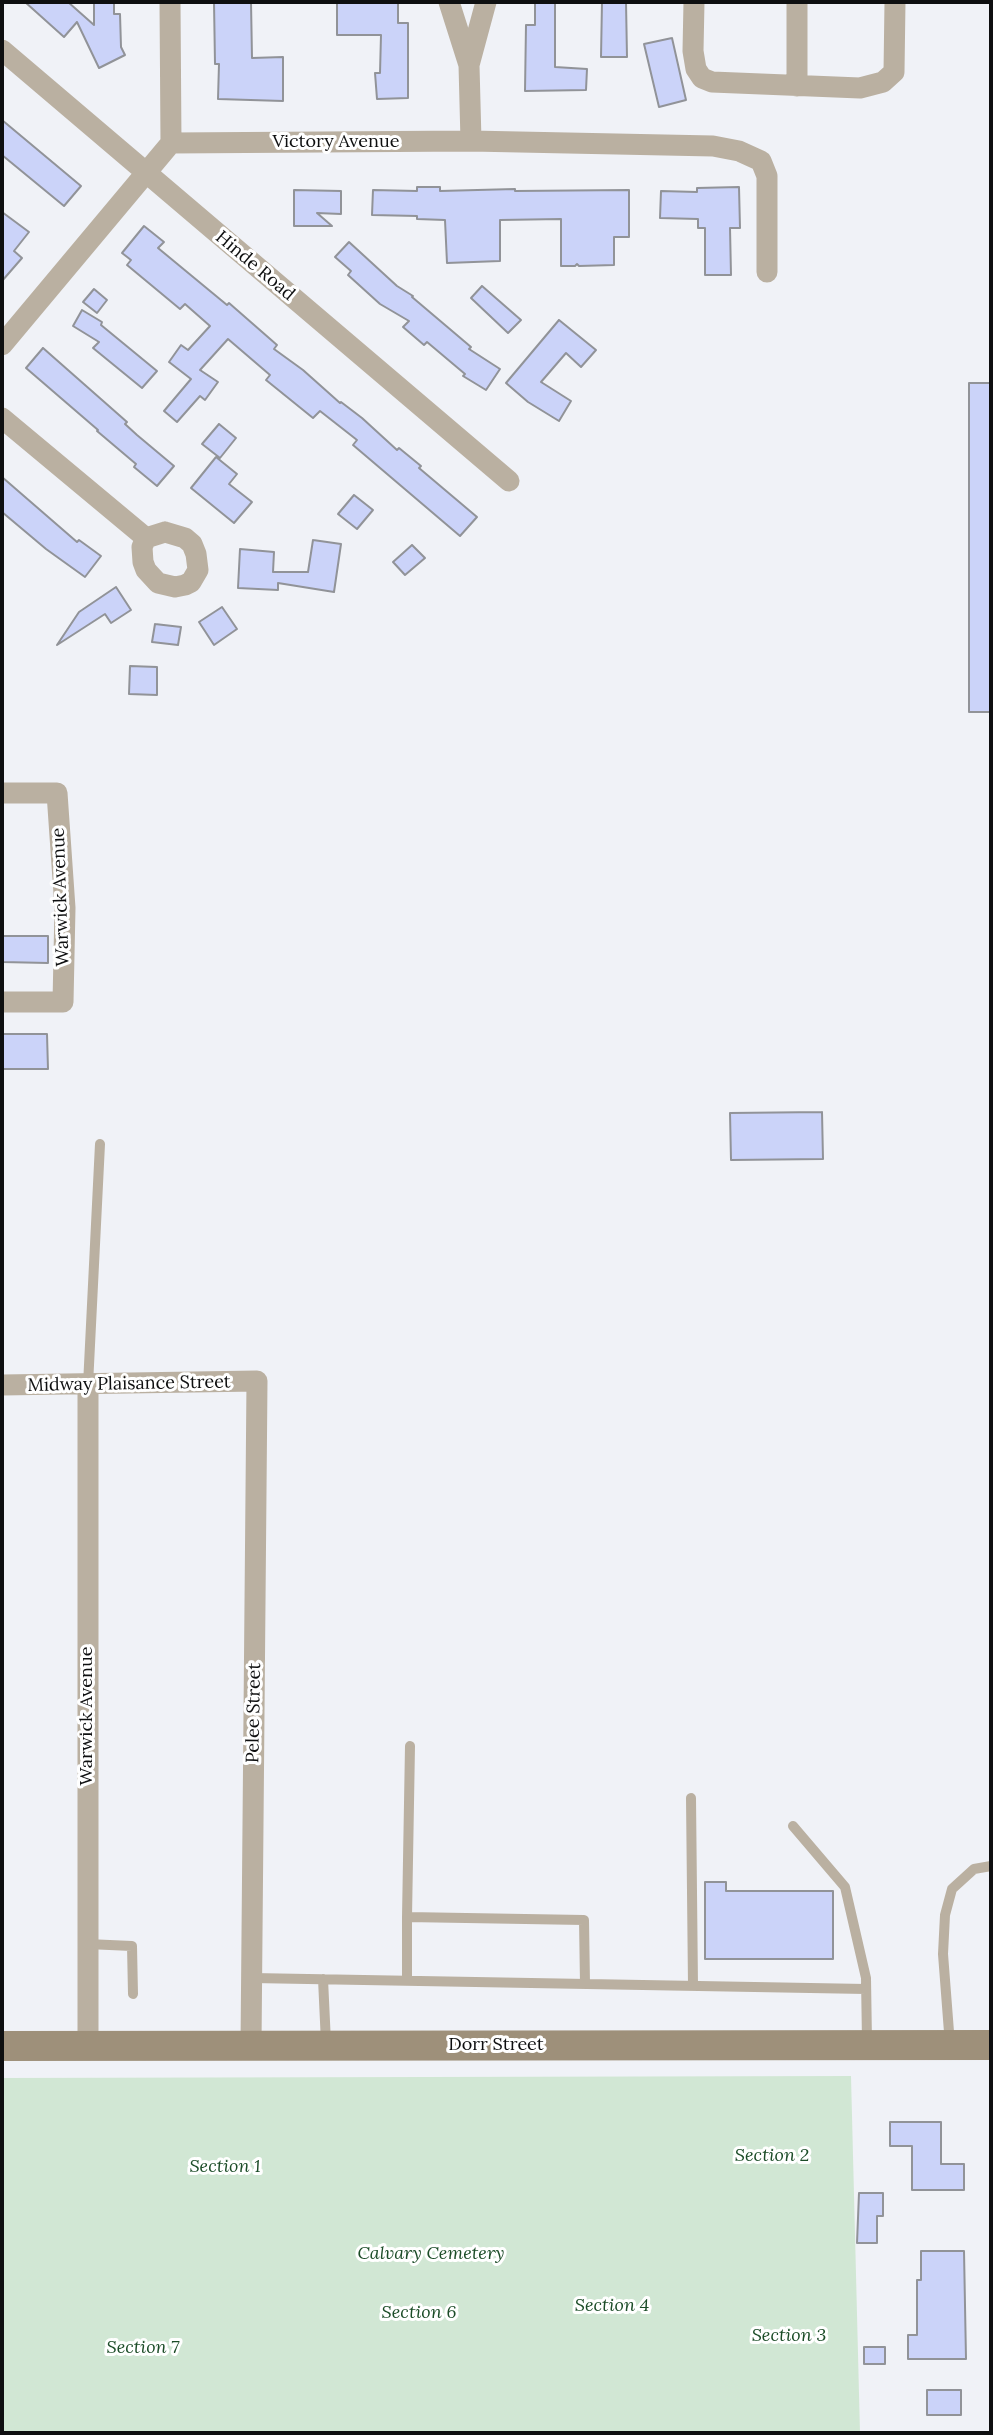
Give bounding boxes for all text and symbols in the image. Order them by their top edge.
street label: Victory Avenue [273,131,399,153]
street label: Hinde Road [211,227,299,305]
street label: Warwick Avenue [48,827,74,967]
street label: Midway Plaisance Street [27,1371,231,1397]
street label: Warwick Avenue [76,1647,98,1785]
street label: Pelee Street [242,1663,266,1763]
street label: Dorr Street [448,2034,544,2056]
park label: Section 2 [735,2145,809,2167]
park label: Section 1 [189,2156,261,2178]
park label: Calvary Cemetery [357,2243,505,2265]
park label: Section 4 [575,2295,649,2317]
park label: Section 6 [382,2302,456,2324]
park label: Section 3 [752,2325,826,2347]
park label: Section 7 [107,2337,179,2359]

